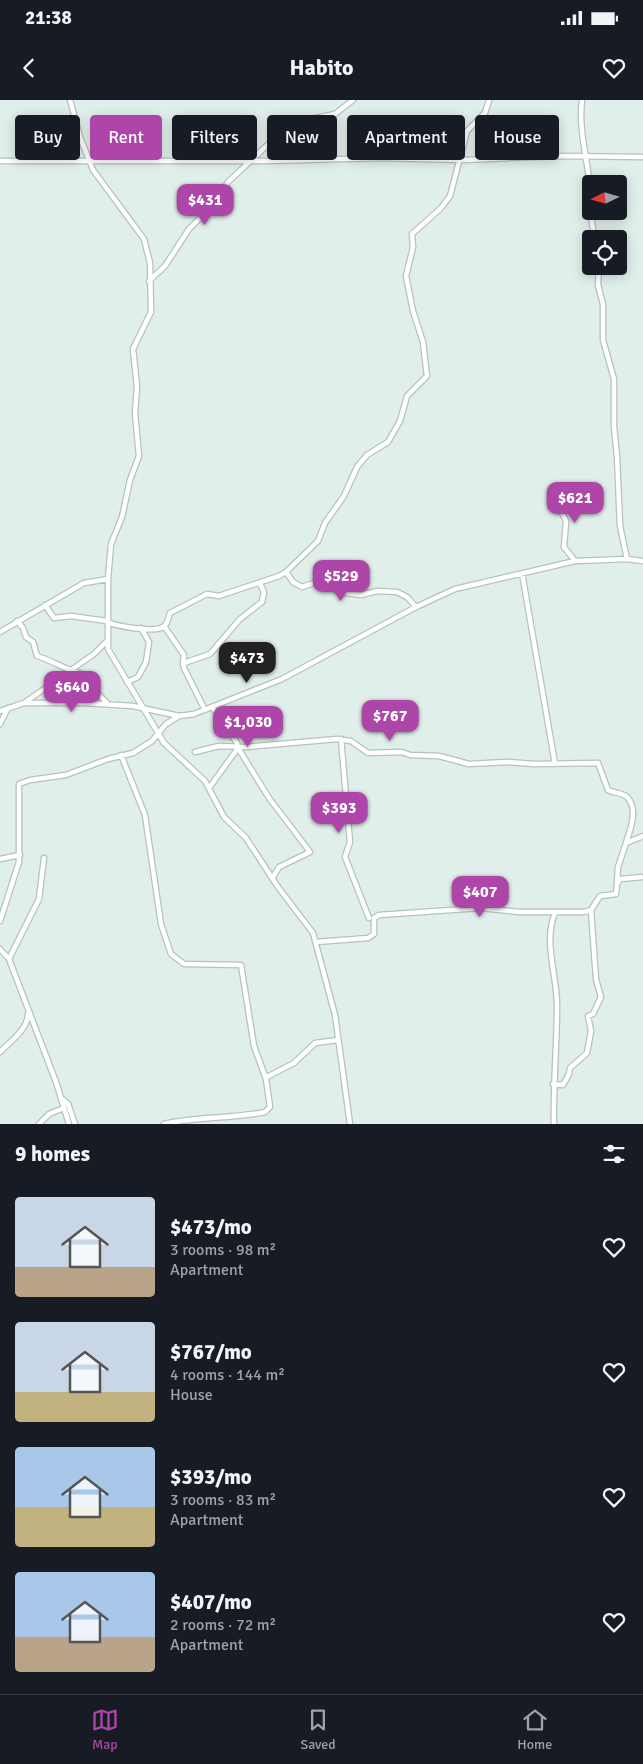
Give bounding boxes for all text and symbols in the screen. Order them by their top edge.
text: 21:38 [25,6,72,30]
icon: back [15,54,43,82]
text: Habito [289,54,354,81]
icon: heart [600,54,628,82]
chip: Buy [15,115,80,160]
chip: Rent [90,115,162,160]
chip: Filters [172,115,257,160]
chip: New [267,115,337,160]
chip: Apartment [347,115,465,160]
chip: House [475,115,559,160]
north arrow [582,175,628,220]
map controls [582,175,627,275]
pin: $431 [175,184,235,226]
text: $431 [188,190,222,210]
button: locate [582,230,627,275]
pin: $621 [545,482,605,524]
text: $621 [558,488,592,508]
pin: $529 [311,560,371,602]
text: $529 [324,566,358,586]
pin: $473 [217,642,277,684]
text: $473 [230,648,264,668]
pin: $640 [42,670,102,713]
text: $640 [55,677,89,697]
pin: $767 [360,700,420,742]
pin: $1,030 [207,706,289,748]
text: $767 [373,706,407,726]
text: $1,030 [224,712,272,732]
pin: $393 [309,792,369,834]
text: $393 [322,798,356,818]
pin: $407 [450,876,510,918]
text: $407 [463,882,497,902]
icon: filters [600,1140,628,1168]
text: 9 homes [15,1141,90,1167]
text: $473/mo [170,1214,252,1240]
icon: home [55,1217,115,1277]
icon: heart [600,1233,628,1261]
text: 3 rooms · 98 m² [170,1240,276,1260]
text: Apartment [170,1260,243,1280]
text: $767/mo [170,1339,252,1365]
icon: home [55,1342,115,1402]
icon: heart [600,1358,628,1386]
text: 4 rooms · 144 m² [170,1365,285,1385]
text: House [170,1385,213,1405]
text: $393/mo [170,1464,252,1490]
icon: home [55,1467,115,1527]
icon: heart [600,1483,628,1511]
text: 3 rooms · 83 m² [170,1490,276,1510]
text: Apartment [170,1510,243,1530]
text: $407/mo [170,1589,252,1615]
icon: home [55,1592,115,1652]
icon: heart [600,1608,628,1636]
text: 2 rooms · 72 m² [170,1615,276,1635]
text: Apartment [170,1635,243,1655]
tab: Map [91,1706,119,1753]
tab: Saved [300,1706,336,1753]
tab: Home [517,1706,552,1753]

